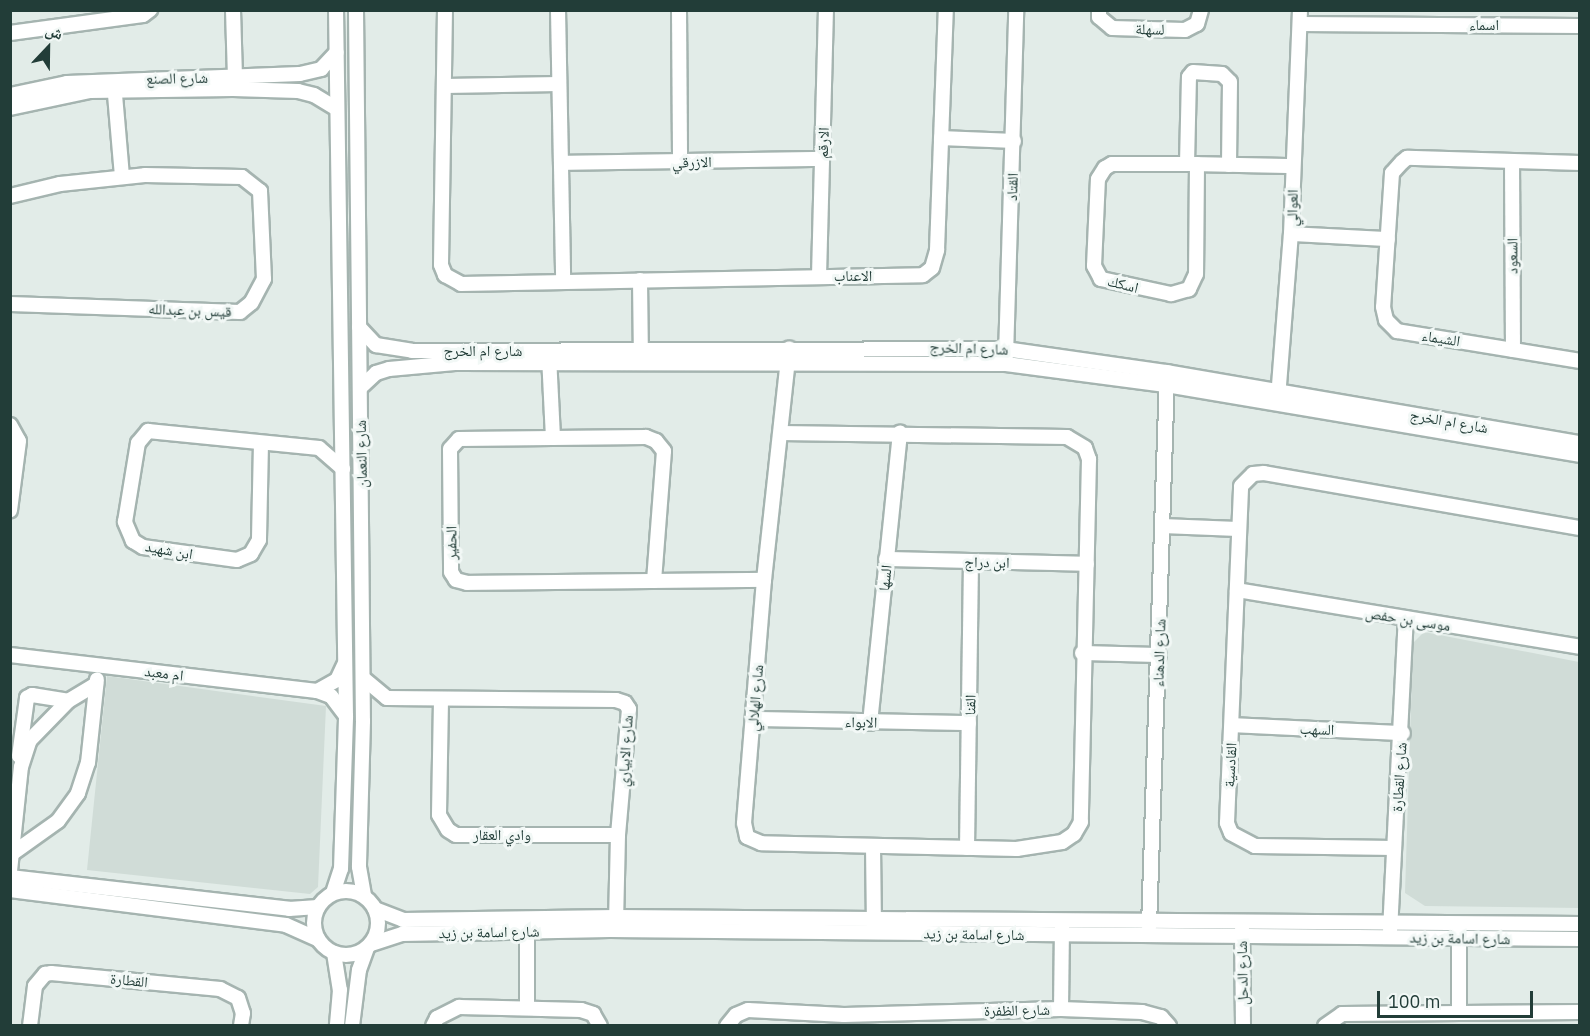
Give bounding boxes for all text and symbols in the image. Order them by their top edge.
street label: اسماء [1469,16,1499,34]
north arrow [18,18,78,78]
text: ش [43,19,66,44]
street label: لسهلة [1135,20,1165,38]
street label: شارع الصنع [146,68,208,88]
street label: الارقم [813,127,833,159]
street label: الازرقي [672,153,712,171]
street label: القتاد [1003,173,1021,201]
street label: العوالي [1283,189,1301,227]
street label: السعود [1503,238,1521,274]
street label: الاعناب [834,267,872,285]
street label: اسكك [1106,271,1140,297]
street label: قيس بن عبدالله [148,300,232,320]
street label: الشيماء [1421,326,1461,350]
street label: شارع ام الخرج [929,338,1009,358]
street label: شارع ام الخرج [444,342,522,360]
street label: شارع ام الخرج [1409,405,1489,437]
street label: شارع النعمان [351,420,371,488]
street label: الحفير [442,526,460,560]
street label: ابن شهيد [144,537,194,563]
street label: ابن دراج [964,553,1010,571]
street label: السها [875,564,895,592]
street label: موسى بن حفص [1364,603,1452,635]
street label: شارع الدهناء [1149,619,1169,687]
street label: ام معبد [144,662,184,684]
street label: شارع الهلالي [743,664,767,732]
street label: القنا [961,694,979,716]
street label: الابواء [845,713,877,731]
street label: شارع الابياري [614,715,636,787]
street label: السهب [1299,719,1335,739]
street label: القادسية [1220,742,1240,788]
street label: شارع القطارة [1388,742,1410,812]
street label: وادي العقار [473,826,531,844]
street label: شارع اسامة بن زيد [438,922,540,942]
street label: شارع اسامة بن زيد [923,924,1025,944]
street label: شارع اسامة بن زيد [1409,928,1511,948]
street label: شارع الدحل [1232,941,1252,1005]
street label: القطارة [109,969,149,991]
scale bar [1380,979,1536,1017]
text: 100 m [1388,990,1440,1013]
street label: شارع الظفرة [984,1000,1050,1020]

